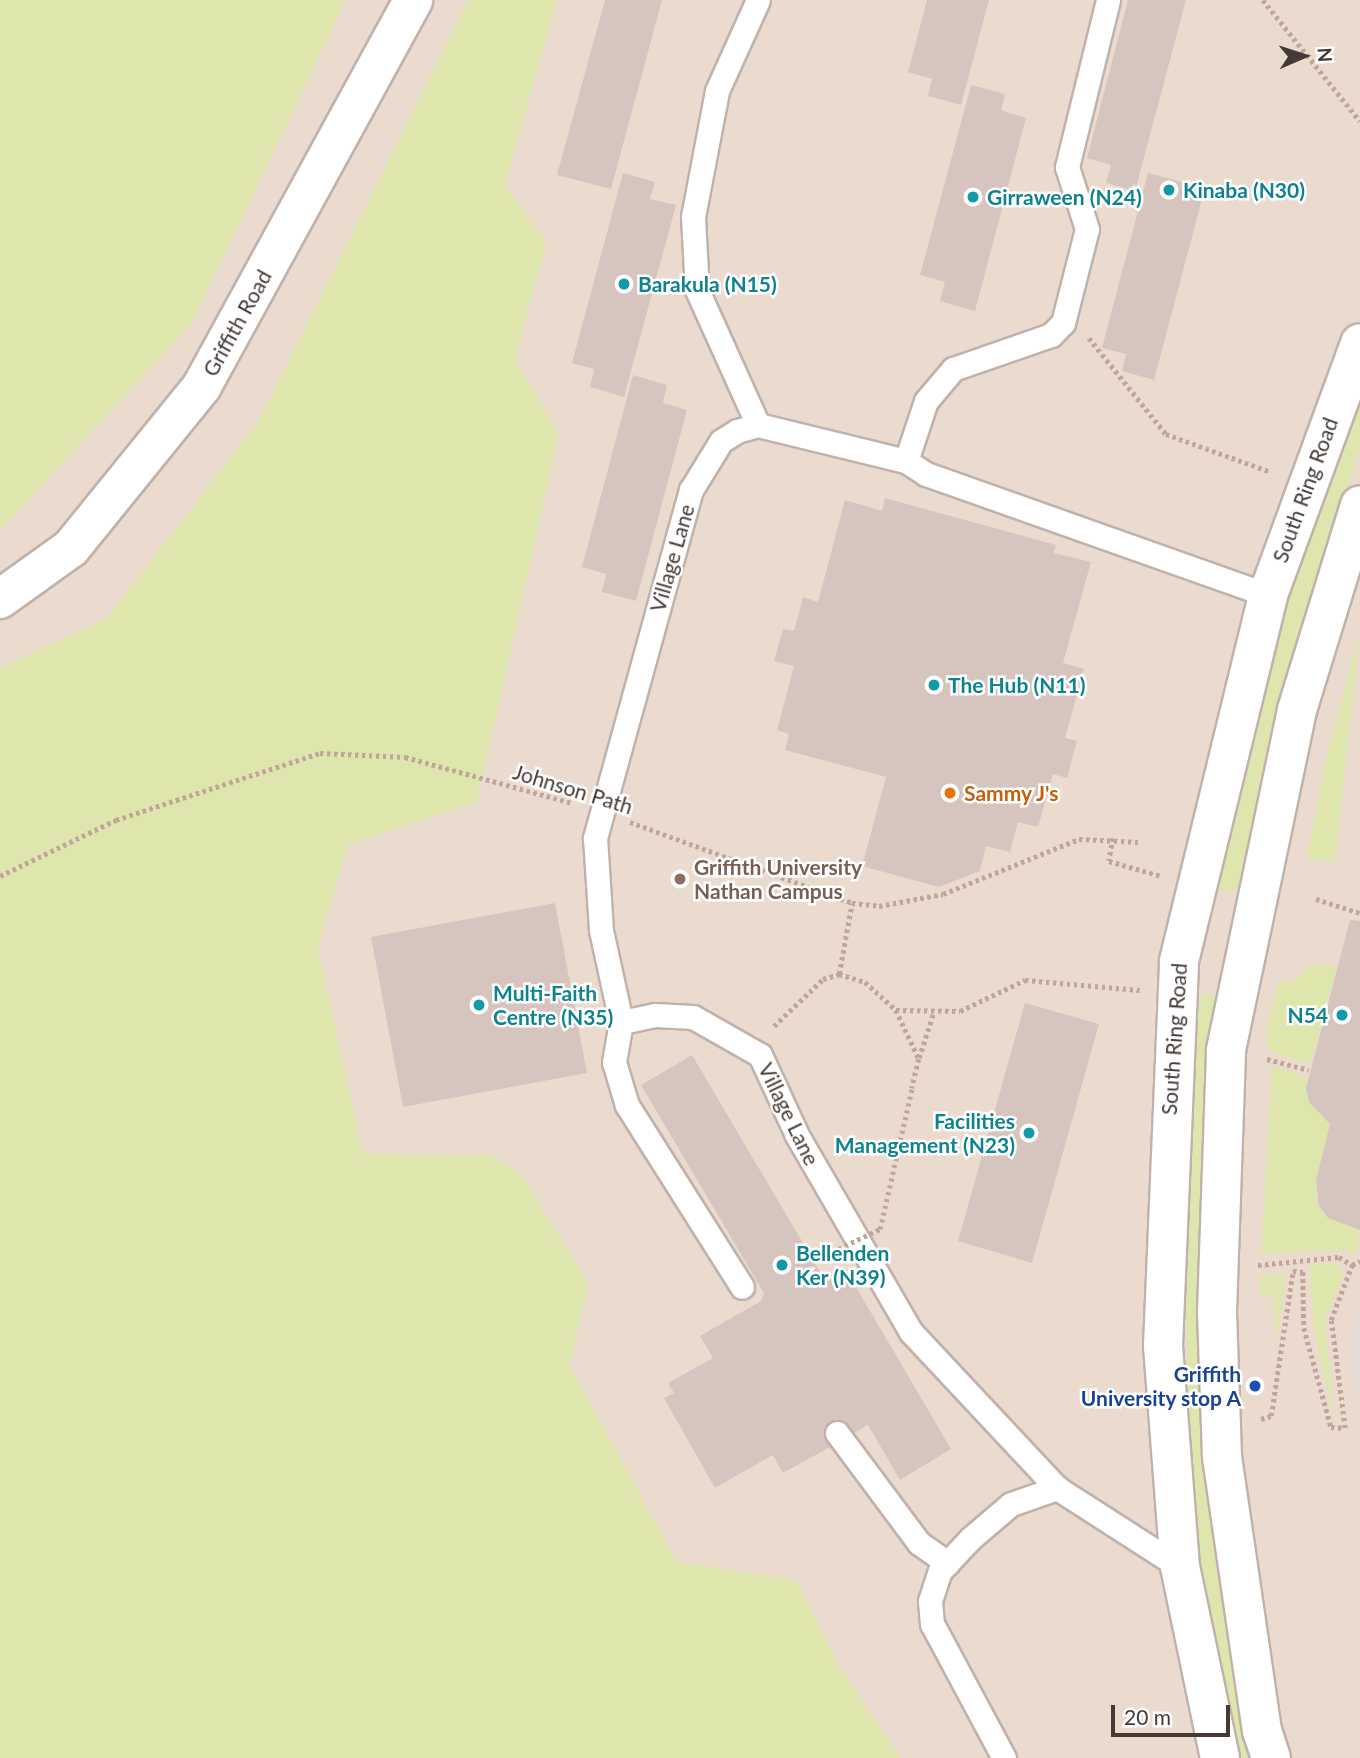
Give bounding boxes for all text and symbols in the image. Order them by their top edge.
north arrow [1269,21,1339,91]
text: N [1314,47,1337,63]
place label: Kinaba (N30) [1183,177,1305,203]
marker: Kinaba (N30) [1161,182,1177,198]
place label: Girraween (N24) [987,184,1142,210]
marker: Girraween (N24) [965,189,981,205]
street label: Griffith Road [197,265,277,381]
place label: Barakula (N15) [638,271,777,297]
marker: Barakula (N15) [616,276,632,292]
street label: South Ring Road [1267,414,1343,566]
street label: Village Lane [645,501,699,615]
place label: The Hub (N11) [948,672,1085,698]
marker: The Hub (N11) [926,677,942,693]
street label: Johnson Path [510,759,636,819]
place label: Sammy J's [964,780,1060,806]
marker: Sammy J's [942,785,958,801]
place label: Griffith University Nathan Campus [694,854,862,904]
marker: Griffith University Nathan Campus [672,871,688,887]
street label: South Ring Road [1156,962,1192,1116]
place label: Multi-Faith Centre (N35) [493,980,613,1030]
marker: Multi-Faith Centre (N35) [471,997,487,1013]
place label: N54 [1287,1002,1328,1028]
marker: N54 [1334,1007,1350,1023]
street label: Village Lane [753,1059,825,1169]
place label: Facilities Management (N23) [835,1108,1015,1158]
marker: Facilities Management (N23) [1021,1125,1037,1141]
place label: Bellenden Ker (N39) [796,1240,889,1290]
marker: Bellenden Ker (N39) [774,1257,790,1273]
place label: Griffith University stop A [1080,1361,1241,1411]
marker: Griffith University stop A [1247,1378,1263,1394]
scale bar [1115,1692,1234,1736]
text: 20 m [1124,1704,1171,1729]

